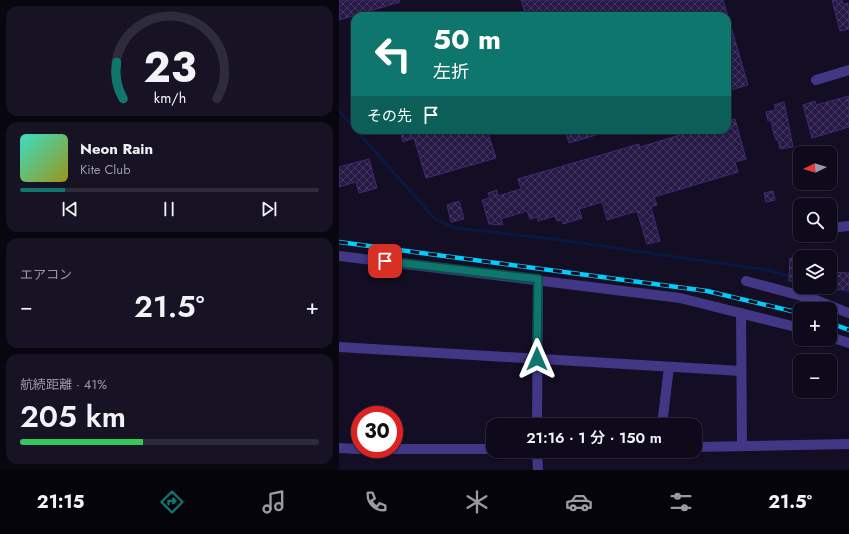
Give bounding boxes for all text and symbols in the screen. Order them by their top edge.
text: 50 m [433,19,501,60]
icon: left [367,28,419,80]
text: 23 [143,37,196,98]
text: 左折 [433,59,469,85]
text: km/h [153,88,186,108]
icon: arrive [420,104,442,126]
text: その先 [367,105,412,127]
text: Neon Rain [80,138,153,160]
north arrow [793,146,837,190]
map controls [793,146,837,398]
text: Kite Club [80,160,131,179]
icon: previous [59,198,81,220]
icon: pause [158,198,180,220]
icon: next [258,198,280,220]
button: search [793,198,837,242]
pin [368,244,402,278]
icon: arrive [374,250,396,272]
button: layers [793,250,837,294]
text: エアコン [20,265,72,284]
text: 21.5° [134,285,204,328]
text: − [20,290,33,322]
text: + [305,290,319,322]
button: + [793,302,837,346]
position arrow [516,338,558,380]
button: − [793,354,837,398]
text: 航続距離 · 41% [20,375,107,394]
text: 205 km [20,395,126,438]
speed limit sign: 30 [351,406,403,458]
text: 21:16 · 1 分 · 150 m [526,427,662,449]
icon: directions [158,488,186,516]
icon: music [260,488,288,516]
icon: phone [362,488,390,516]
icon: climate [463,488,491,516]
icon: car [565,488,593,516]
icon: filters [667,488,695,516]
text: 21:15 [37,489,84,515]
text: 21.5° [768,489,812,515]

